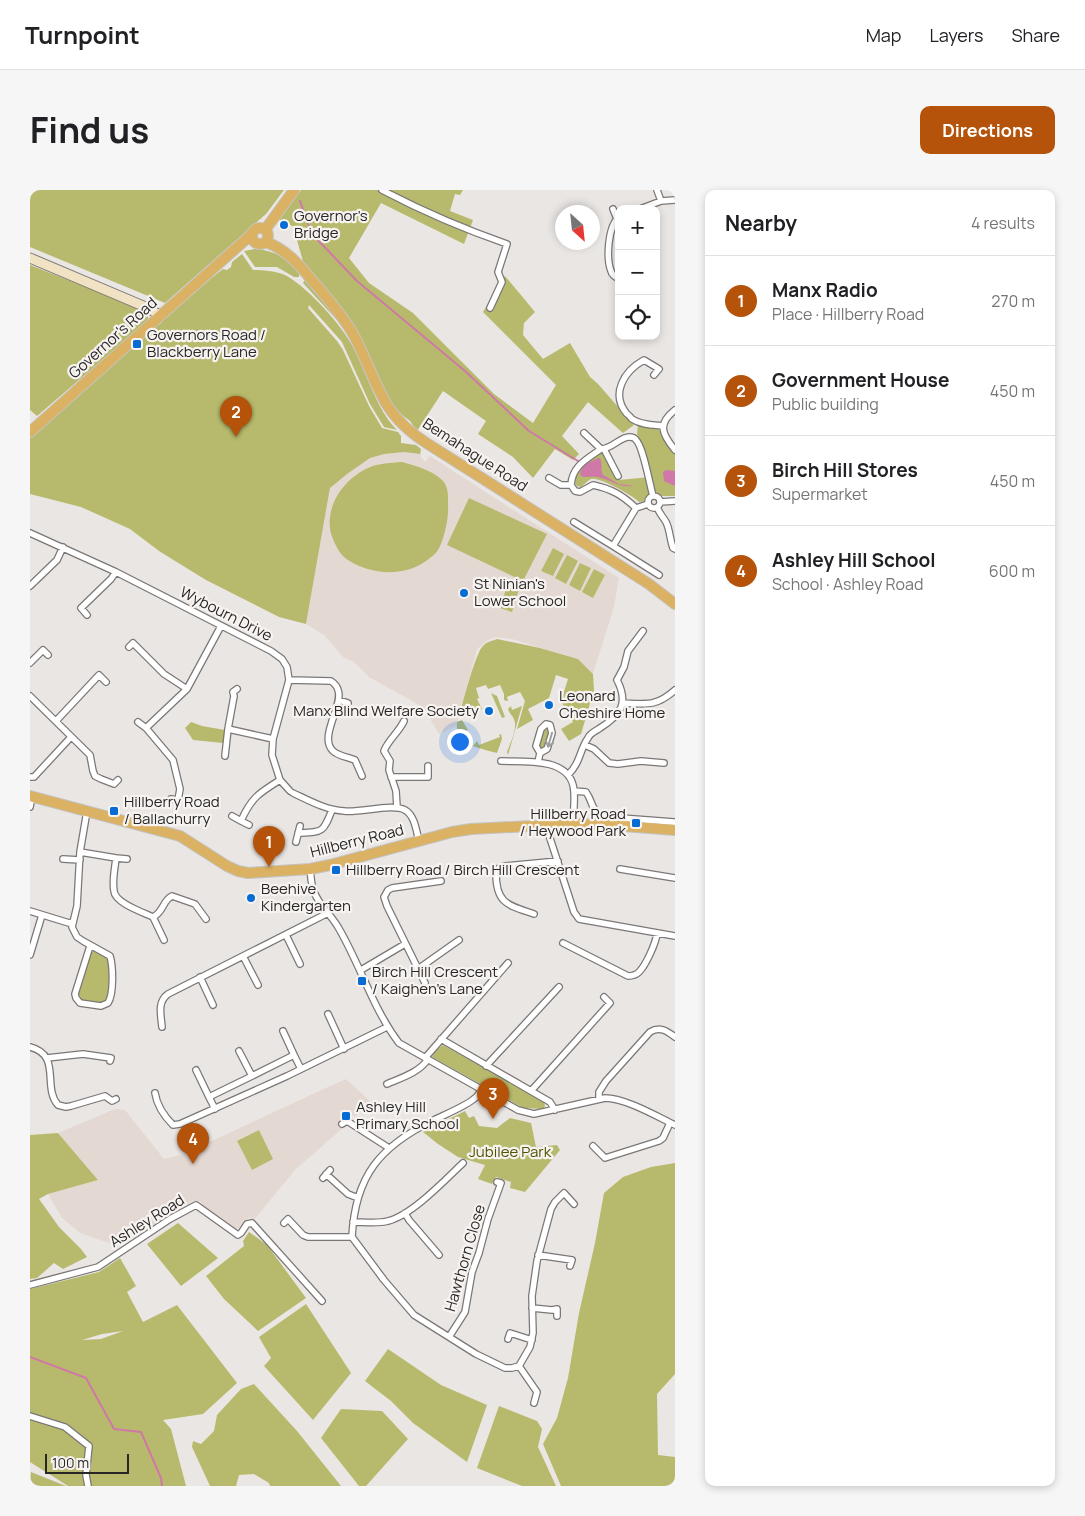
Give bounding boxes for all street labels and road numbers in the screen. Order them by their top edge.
street label: Governor's Road [64,292,161,383]
street label: Bemahague Road [419,413,532,496]
street label: Wybourn Drive [176,581,276,646]
street label: Hillberry Road [308,819,406,862]
street label: Ashley Road [105,1189,188,1252]
street label: Hawthorn Close [439,1202,490,1314]

